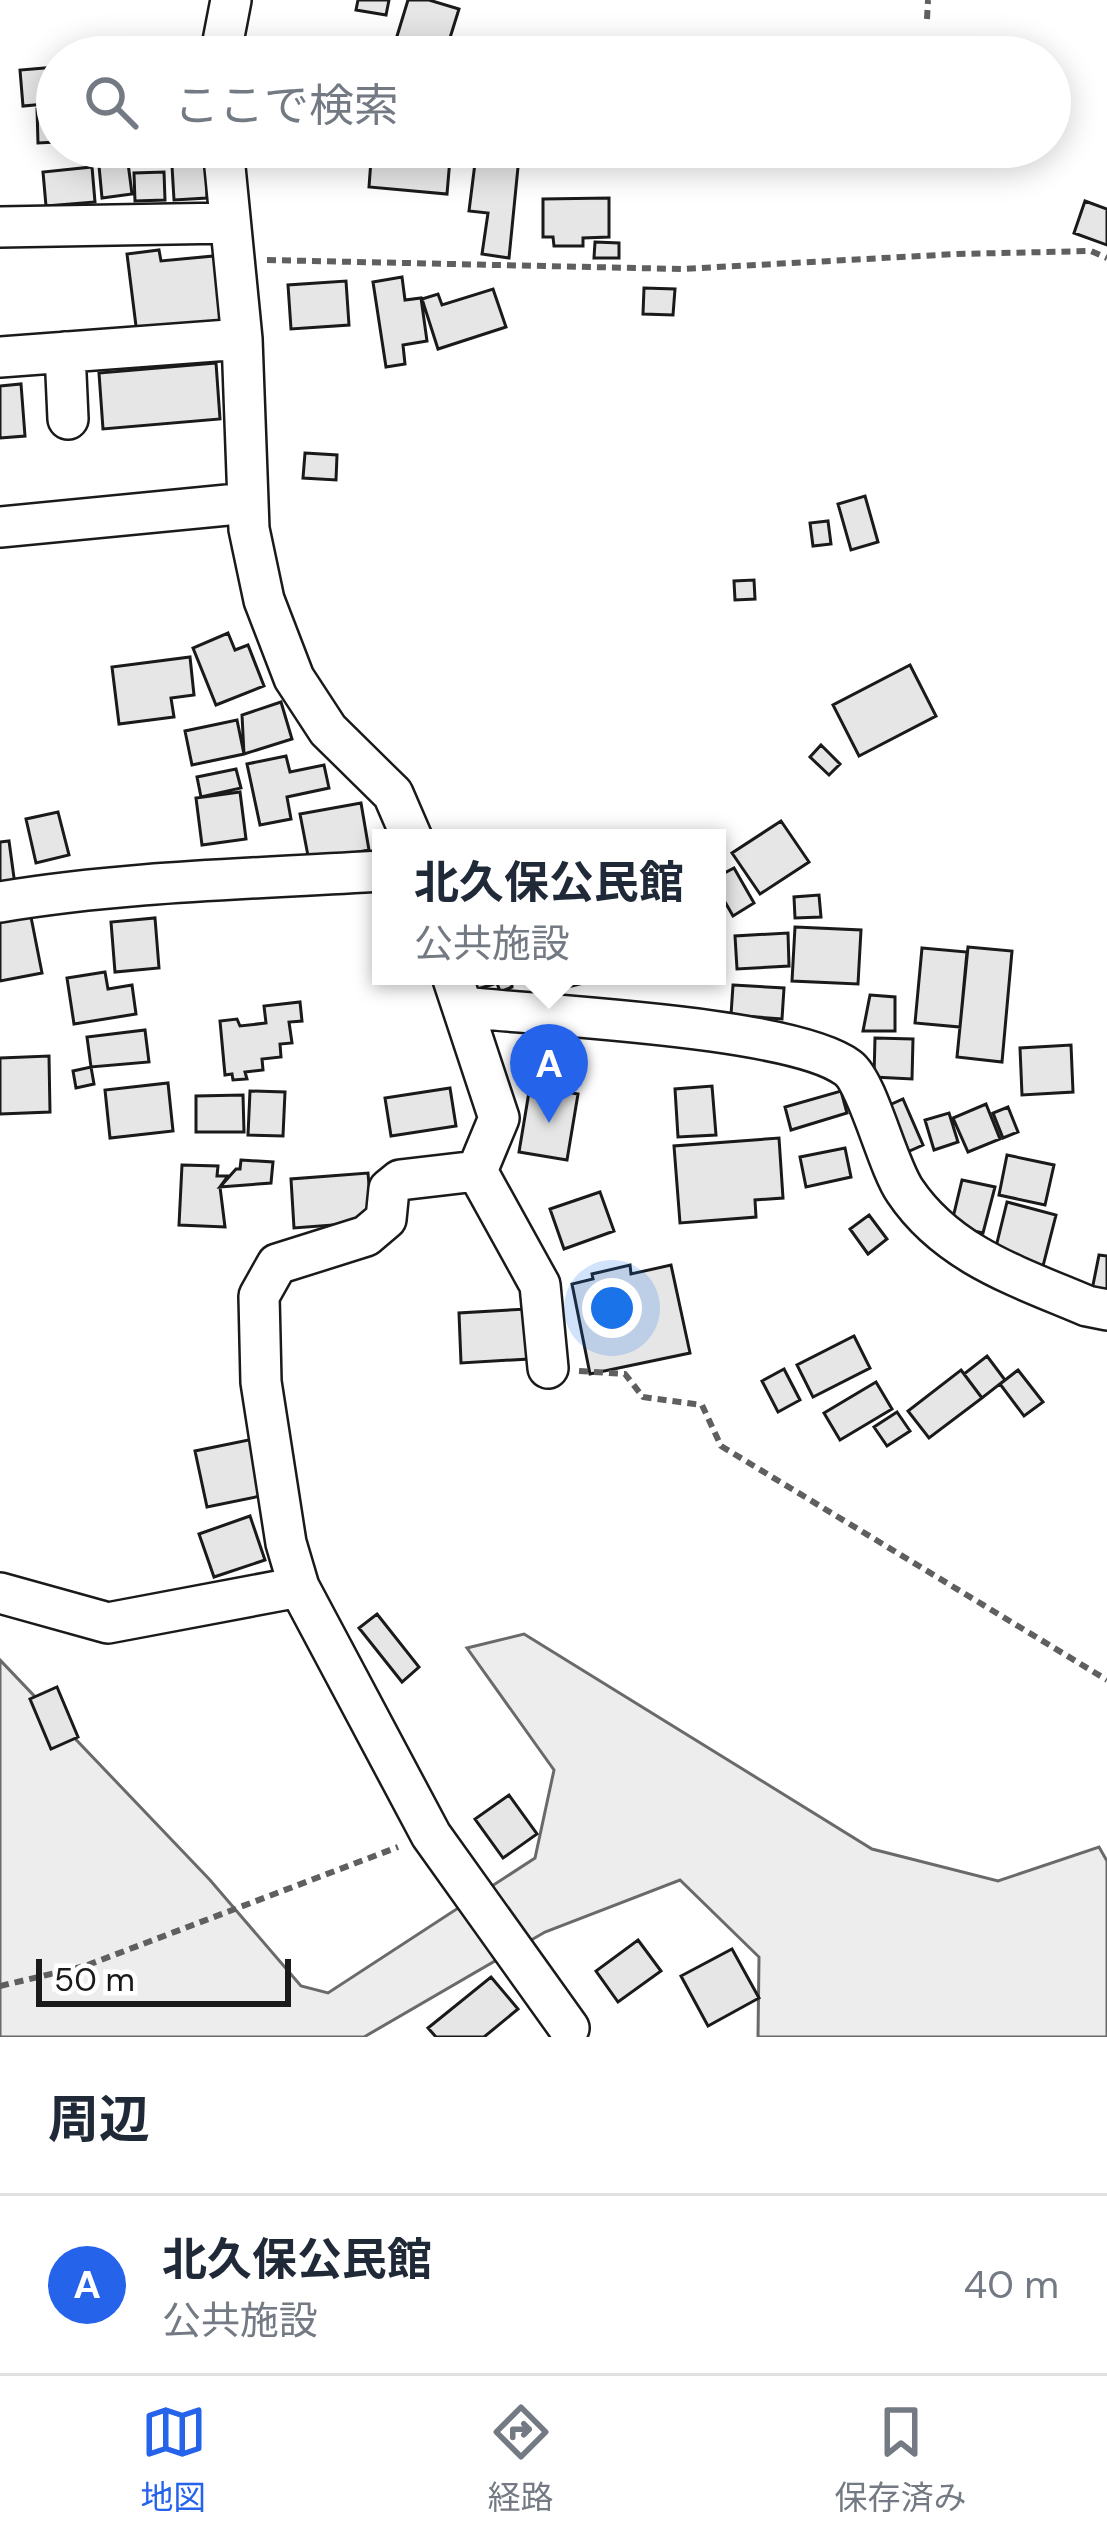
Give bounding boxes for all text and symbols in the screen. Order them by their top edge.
search box [36,36,1071,168]
icon: search [78,69,144,135]
text: ここで検索 [174,76,399,135]
popup [372,829,726,985]
text: 北久保公民館 [414,853,684,912]
text: 公共施設 [414,918,570,969]
pin: A [510,1024,588,1123]
your location [582,1278,642,1338]
scale bar [36,1953,291,2006]
text: 50 m [54,1958,135,2001]
text: 周辺 [48,2086,150,2153]
text: 北久保公民館 [162,2230,432,2289]
text: A [73,2259,101,2310]
text: 40 m [964,2259,1059,2310]
text: 公共施設 [162,2295,318,2346]
tab: 地図 [141,2399,207,2519]
tab: 経路 [488,2399,554,2519]
tab: 保存済み [835,2399,967,2519]

